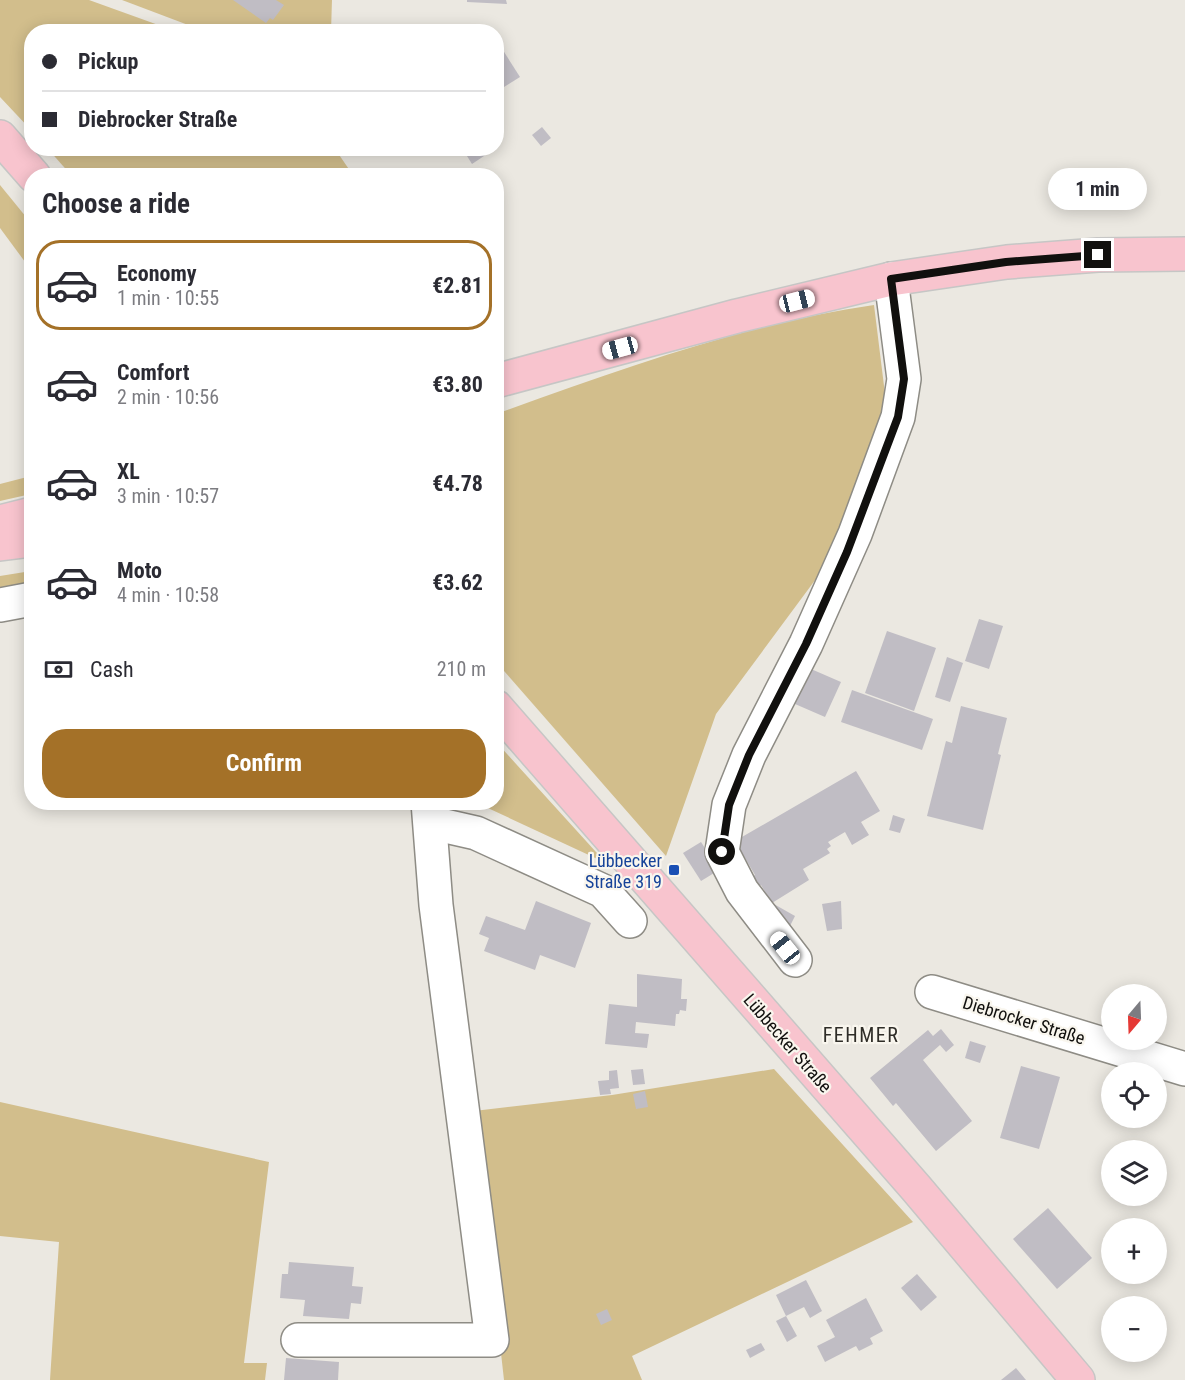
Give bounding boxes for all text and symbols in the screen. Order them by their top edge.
text: Pickup [78,49,138,74]
text: Diebrocker Straße [78,107,237,132]
callout: 1 min [1048,168,1148,210]
text: 1 min [1075,177,1120,201]
text: Choose a ride [42,188,190,220]
route end [1084,241,1111,268]
icon: car [45,258,99,312]
text: Economy [117,261,197,286]
text: €2.81 [432,273,483,298]
text: 1 min · 10:55 [117,286,219,310]
car [777,288,817,314]
car [600,335,640,361]
icon: car [45,357,99,411]
text: Comfort [117,360,190,385]
text: €3.80 [432,372,483,397]
text: 2 min · 10:56 [117,385,219,409]
icon: car [45,456,99,510]
text: XL [117,459,140,484]
text: €4.78 [432,471,483,496]
text: 3 min · 10:57 [117,484,219,508]
icon: car [45,555,99,609]
text: Moto [117,558,162,583]
text: €3.62 [432,570,483,595]
text: 4 min · 10:58 [117,583,219,607]
icon: cash [42,653,75,686]
text: Cash [90,657,134,682]
text: 210 m [437,657,486,681]
button: Confirm [42,729,486,798]
route start [708,838,735,865]
place label: Lübbecker Straße 319 [585,850,663,892]
marker: Lübbecker Straße 319 [667,863,681,877]
car [767,928,803,968]
north arrow [1101,984,1167,1050]
map controls [1101,984,1167,1362]
street label: Lübbecker Straße [740,989,836,1097]
street label: Diebrocker Straße [960,991,1088,1049]
district label: FEHMER [823,1023,899,1047]
button: locate [1101,1062,1167,1128]
button: layers [1101,1140,1167,1206]
button: + [1101,1218,1167,1284]
button: − [1101,1296,1167,1362]

